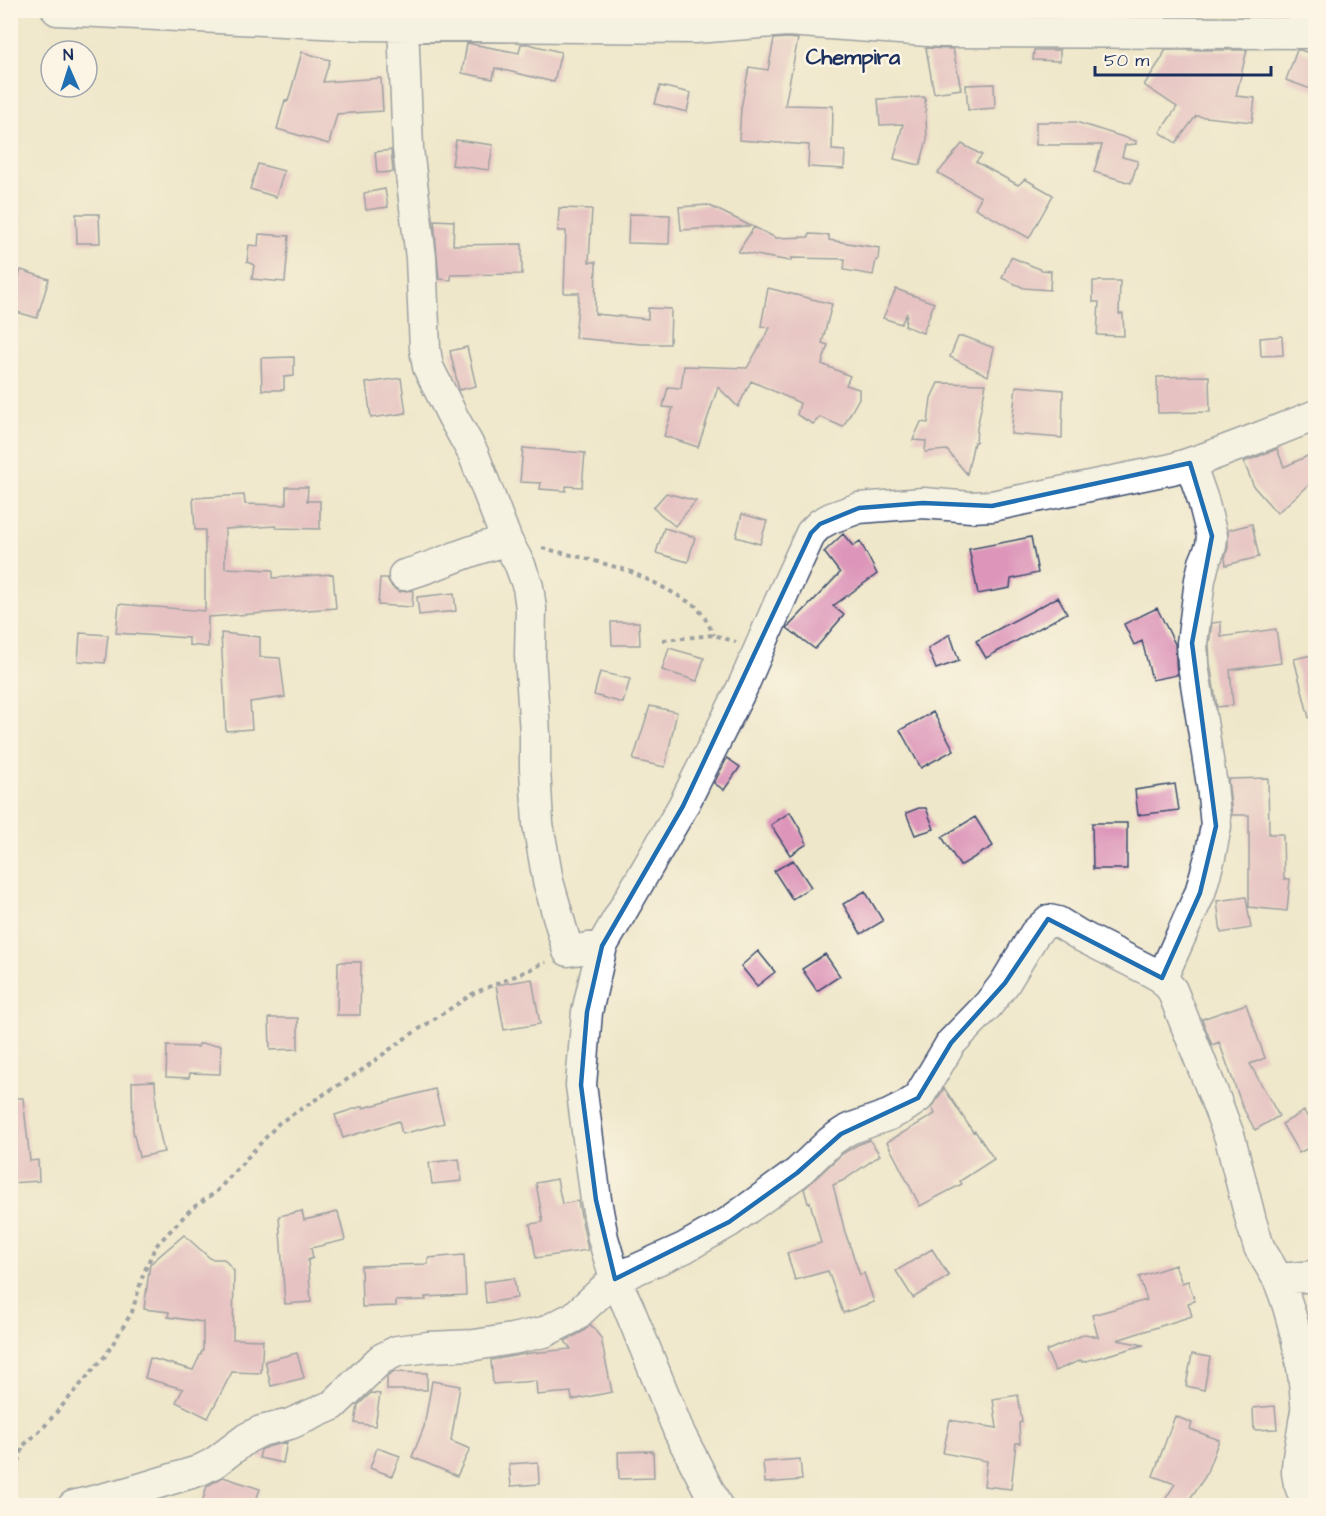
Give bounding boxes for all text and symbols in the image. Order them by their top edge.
north arrow [39,39,99,99]
scale bar [1095,39,1270,77]
district label: Chempira [806,42,901,73]
text: N [63,44,74,66]
text: 50 m [1104,48,1149,73]

